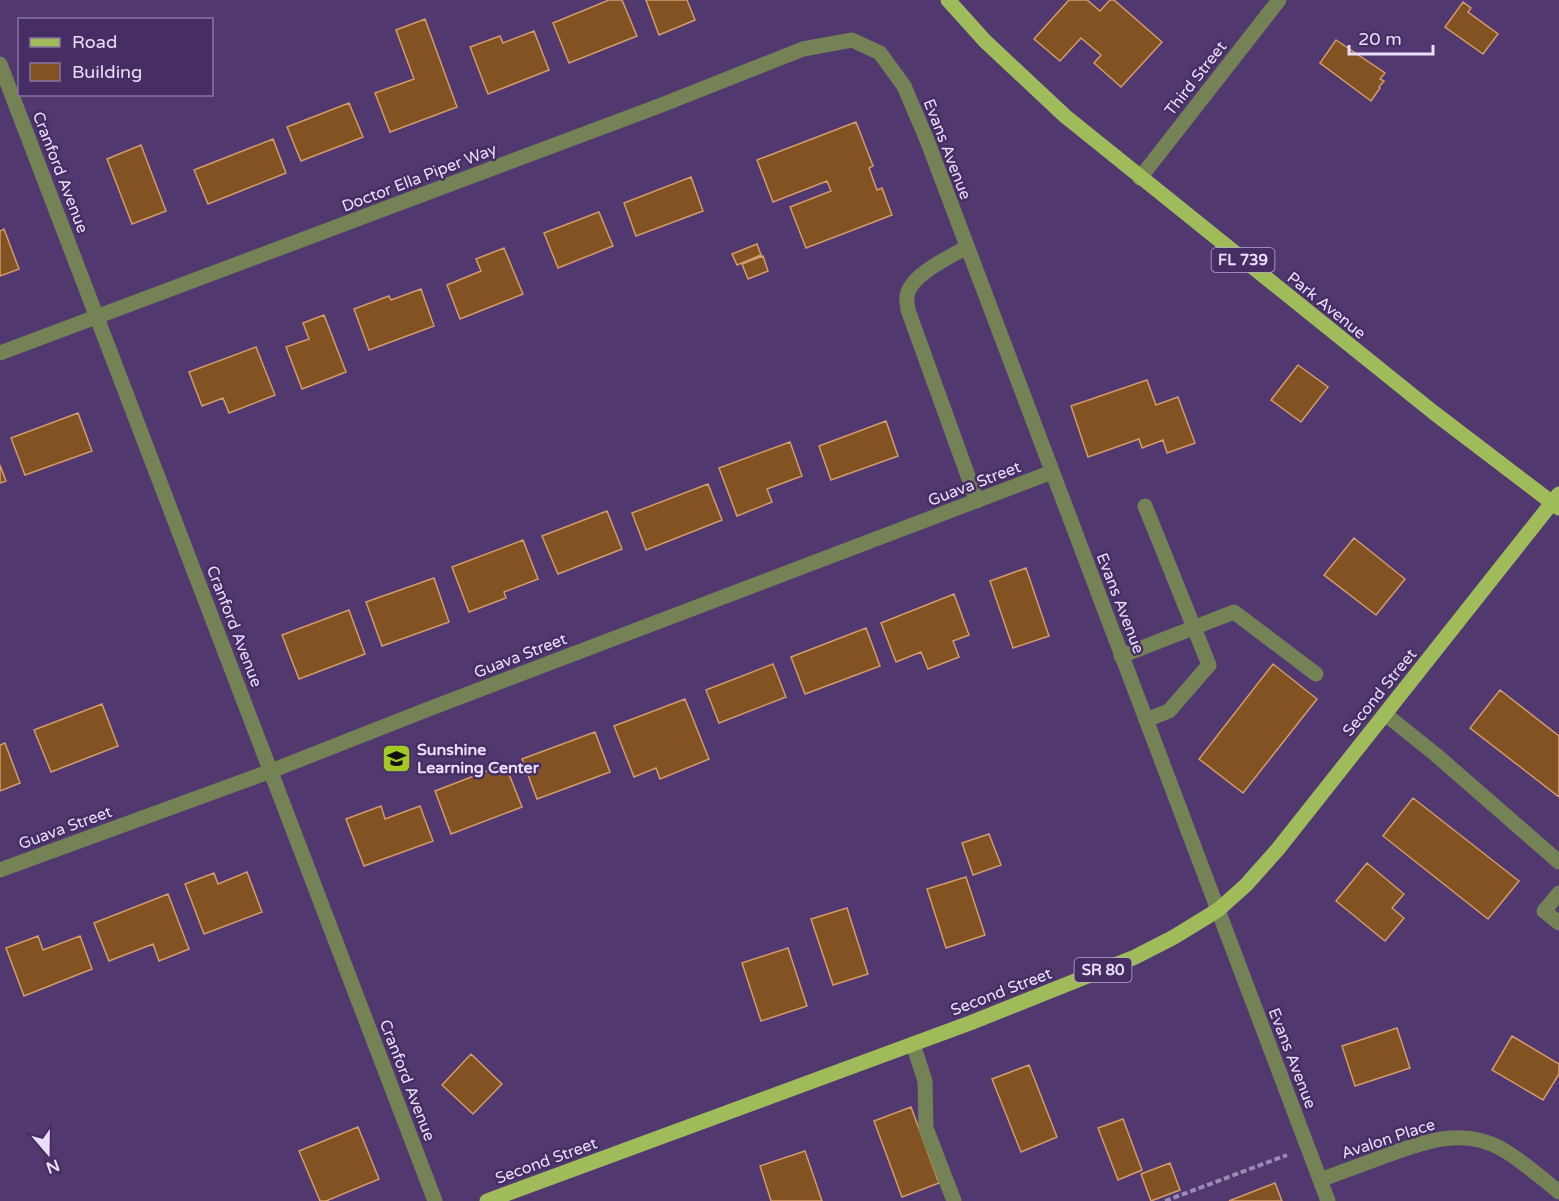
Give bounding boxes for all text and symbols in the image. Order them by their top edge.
legend [18,18,213,96]
scale bar [1349,18,1433,56]
text: 20 m [1358,28,1402,50]
text: Road [72,31,117,53]
street label: Third Street [1160,37,1231,120]
text: Building [72,61,142,83]
street label: Evans Avenue [919,96,975,203]
street label: Cranford Avenue [28,109,92,236]
street label: Doctor Ella Piper Way [339,139,500,217]
road number: FL 739 [1212,248,1274,272]
street label: Park Avenue [1283,268,1370,344]
street label: Guava Street [925,457,1024,511]
street label: Evans Avenue [1092,550,1148,657]
street label: Cranford Avenue [202,563,266,690]
street label: Guava Street [471,629,570,683]
street label: Second Street [1338,645,1421,740]
place label: Sunshine Learning Center [417,740,540,778]
school or university icon: Sunshine Learning Center [380,742,412,774]
street label: Guava Street [16,802,115,854]
road number: SR 80 [1074,958,1132,982]
street label: Second Street [948,963,1055,1020]
street label: Evans Avenue [1264,1005,1320,1112]
street label: Cranford Avenue [375,1017,439,1144]
street label: Avalon Place [1339,1114,1438,1164]
north arrow [18,1123,78,1183]
street label: Second Street [493,1133,600,1189]
text: N [43,1155,62,1178]

